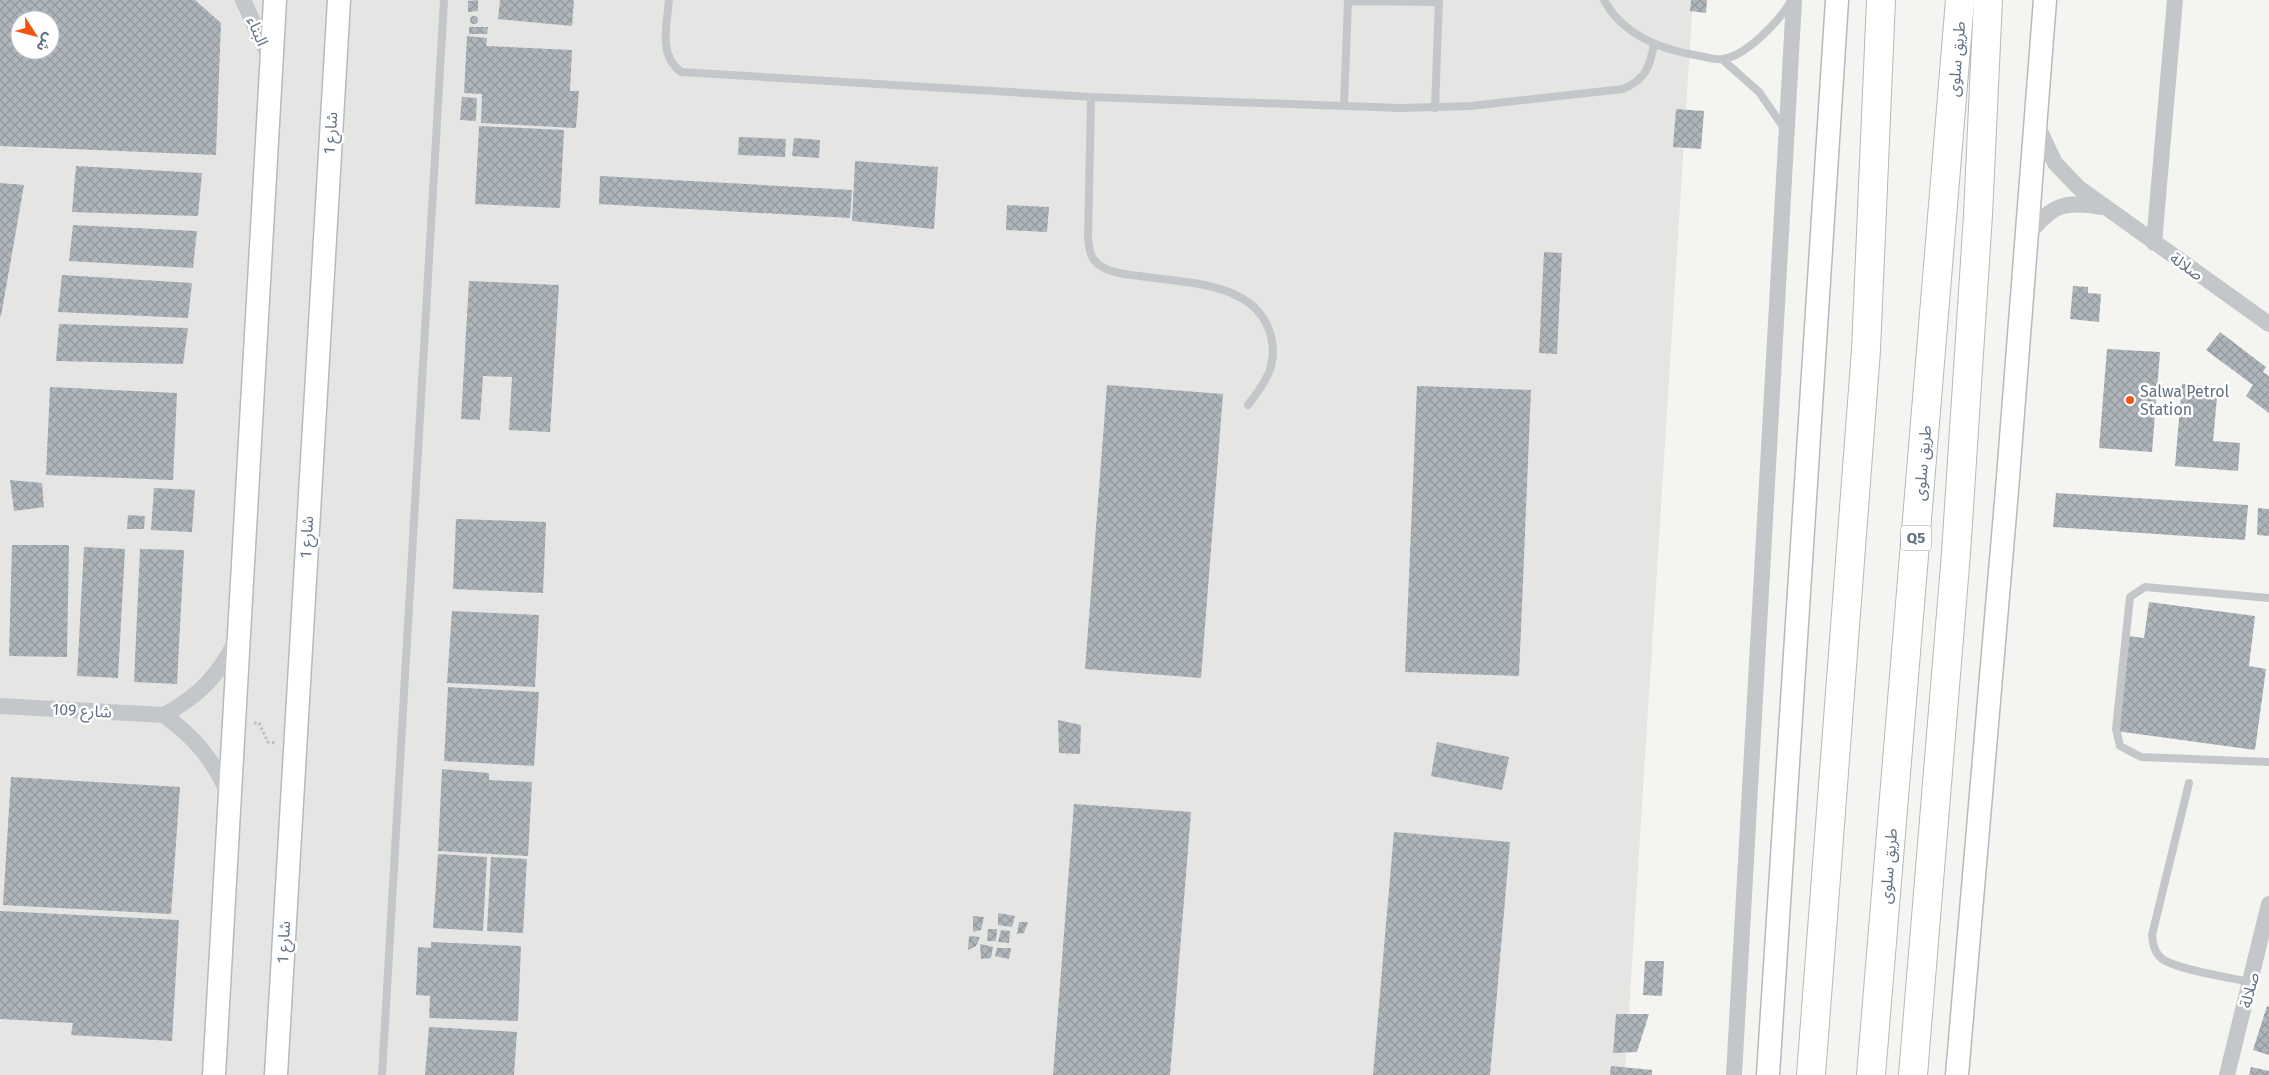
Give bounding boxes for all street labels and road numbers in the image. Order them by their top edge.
street label: البناء [243,14,272,49]
street label: طريق سلوى [1944,20,1970,98]
street label: شارع 1 [320,111,344,155]
street label: صلالة [2167,248,2207,285]
street label: طريق سلوى [1910,424,1936,502]
street label: شارع 1 [296,515,320,559]
road number: Q5 [1901,526,1931,550]
street label: شارع 109 [52,699,112,725]
street label: طريق سلوى [1876,827,1902,905]
street label: شارع 1 [273,920,297,964]
street label: صلالة [2236,970,2263,1010]

